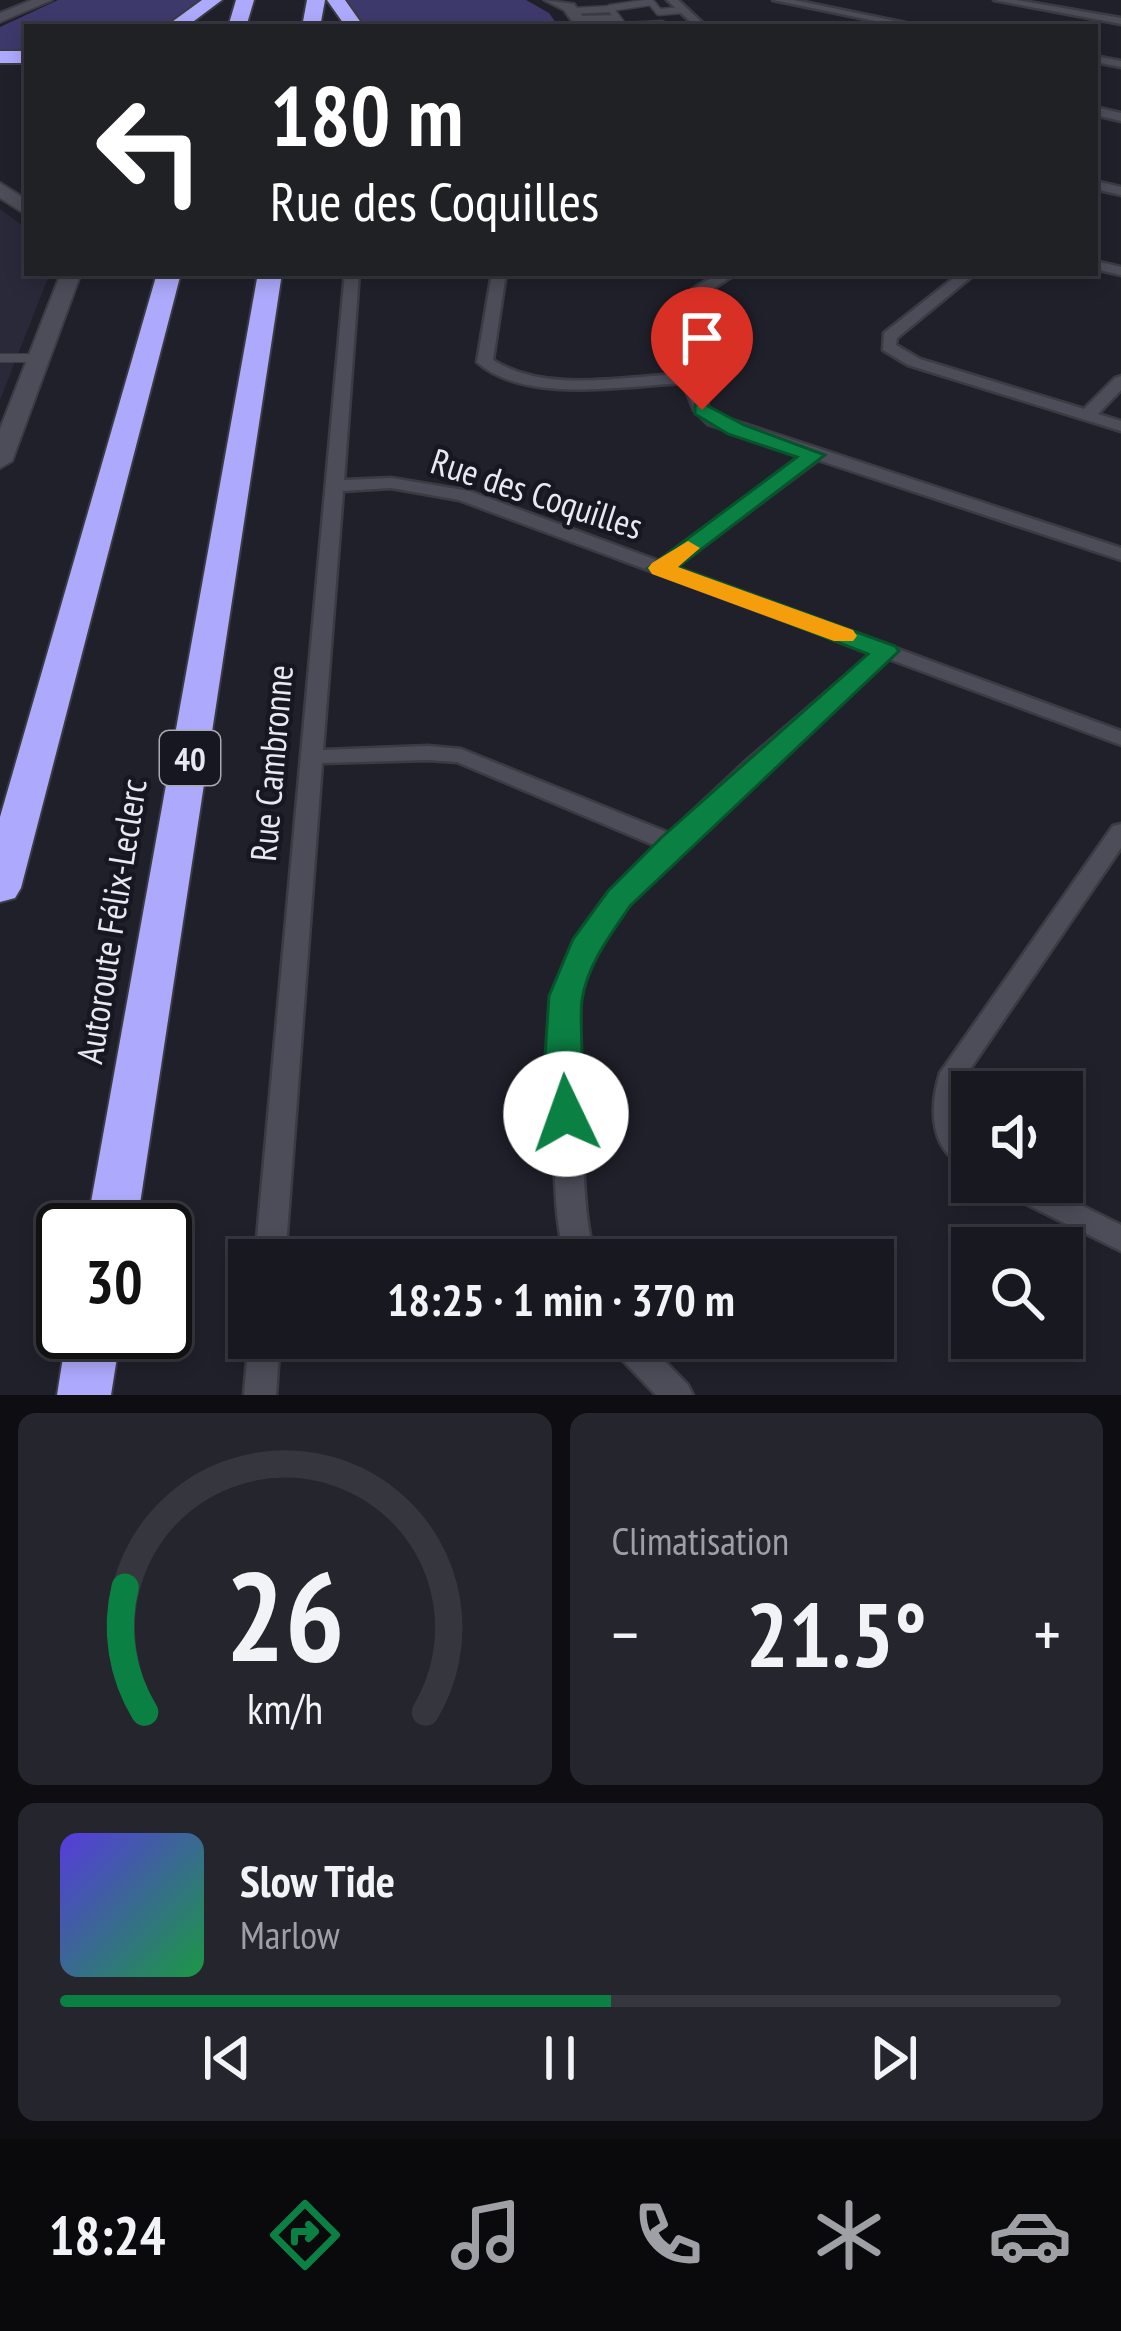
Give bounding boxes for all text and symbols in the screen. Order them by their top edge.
text: 180 m [270,60,463,169]
icon: left [72,72,228,228]
text: Rue des Coquilles [270,166,599,236]
pin [651,287,753,410]
icon: arrive [669,305,735,371]
street label: Rue des Coquilles [425,437,649,549]
street label: Rue Cambronne [239,663,303,863]
road number: 40 [160,731,220,785]
street label: Autoroute Félix-Leclerc [65,775,157,1067]
position arrow [503,1051,629,1177]
map controls [951,1071,1083,1359]
button: sound [951,1071,1083,1203]
speed limit sign: 30 [36,1203,192,1359]
button: search [951,1227,1083,1359]
text: 18:25 · 1 min · 370 m [387,1270,735,1328]
text: Climatisation [612,1515,789,1566]
text: 26 [225,1534,344,1695]
text: 21.5° [746,1575,927,1692]
text: − [612,1591,639,1676]
text: + [1034,1591,1061,1676]
text: km/h [247,1680,323,1736]
text: Slow Tide [240,1851,395,1909]
text: Marlow [240,1909,340,1960]
icon: previous [194,2025,260,2091]
icon: pause [527,2025,593,2091]
icon: next [861,2025,927,2091]
icon: directions [263,2193,347,2277]
icon: music [444,2193,528,2277]
icon: phone [626,2193,710,2277]
icon: climate [807,2193,891,2277]
icon: car [988,2193,1072,2277]
text: 18:24 [49,2200,165,2270]

